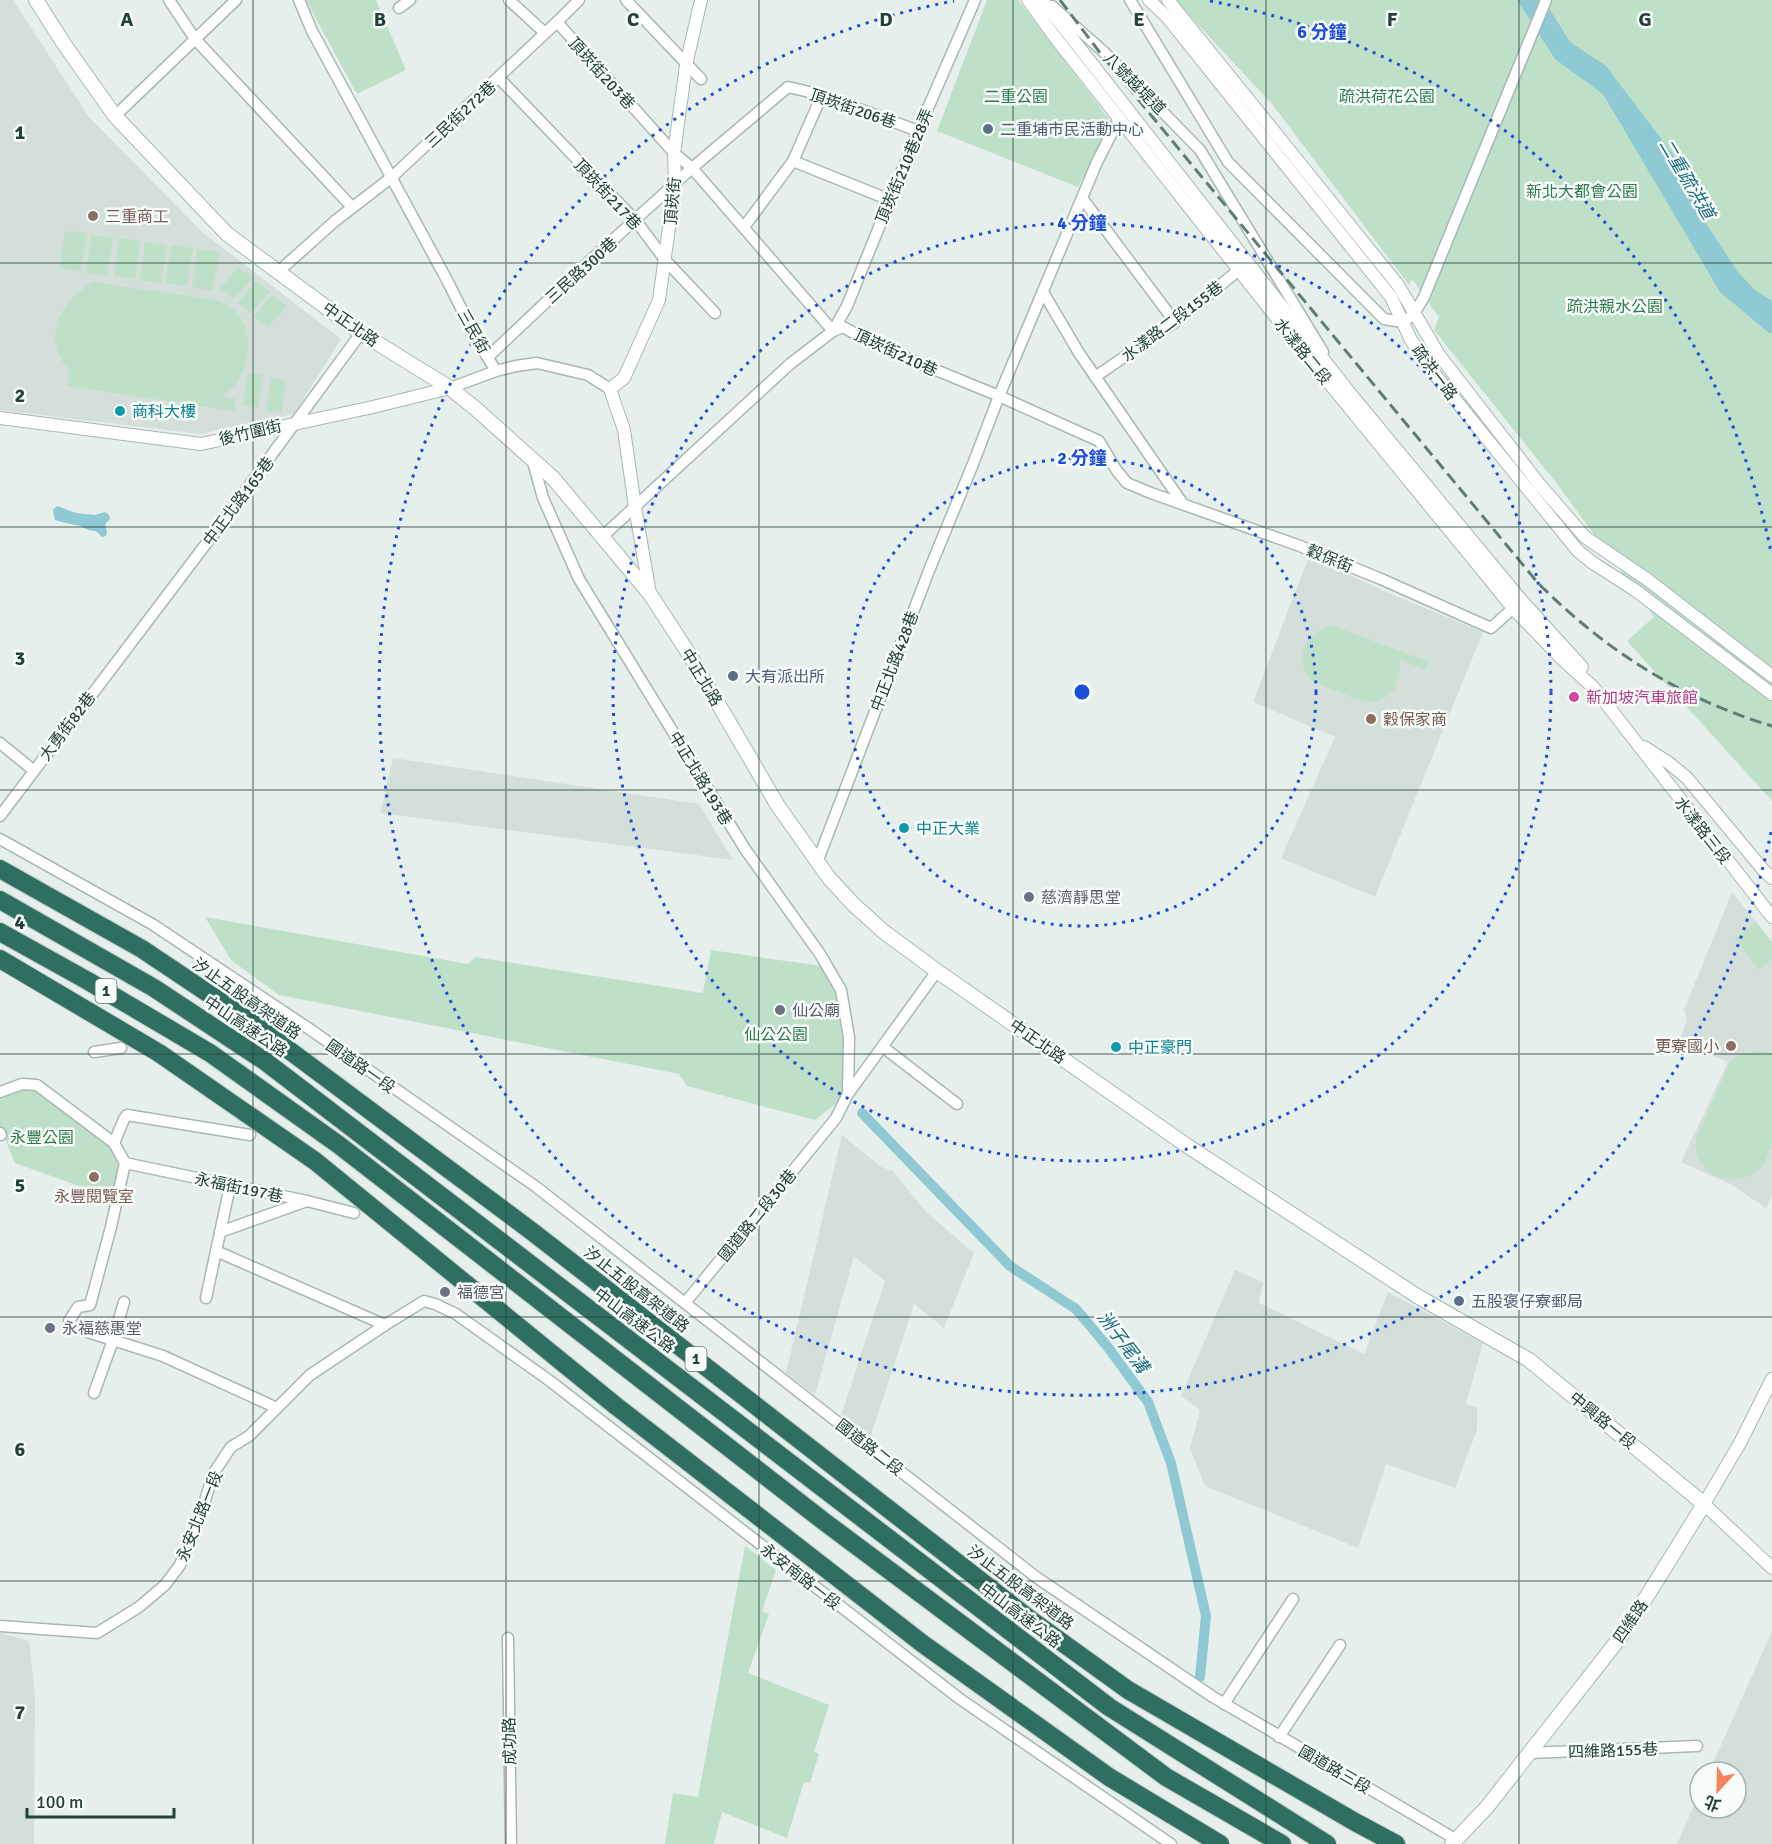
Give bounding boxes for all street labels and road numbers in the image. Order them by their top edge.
street label: 頂崁街203巷 [564,34,639,114]
street label: 八號越堤道 [1099,48,1170,119]
street label: 三民街272巷 [421,77,500,153]
street label: 頂崁街206巷 [807,85,898,133]
street label: 頂崁街210巷28弄 [872,106,938,227]
street label: 頂崁街217巷 [569,155,645,234]
street label: 頂崁街 [661,176,685,226]
street label: 三民路300巷 [542,233,622,308]
street label: 水漾路二段155巷 [1118,277,1227,366]
street label: 中正北路 [318,298,382,351]
street label: 三民街 [453,306,494,357]
street label: 水漾路二段 [1269,314,1335,389]
street label: 頂崁街210巷 [851,325,941,381]
street label: 疏洪一路 [1407,341,1461,404]
street label: 後竹圍街 [217,416,284,450]
street label: 中正北路165巷 [199,453,279,550]
street label: 穀保街 [1304,541,1356,577]
street label: 中正北路428巷 [867,608,923,714]
street label: 中正北路 [676,645,726,710]
street label: 大勇街82巷 [35,688,100,765]
street label: 中正北路193巷 [664,728,736,829]
street label: 水漾路三段 [1670,793,1735,868]
street label: 汐止五股高架道路 [188,954,305,1044]
road number: 1 [96,979,116,1003]
street label: 中山高速公路 [200,992,291,1062]
street label: 中正北路 [1005,1015,1069,1068]
street label: 國道路一段 [322,1036,399,1098]
street label: 國道路二段30巷 [714,1165,801,1266]
street label: 永福街197巷 [193,1169,285,1207]
street label: 汐止五股高架道路 [580,1243,693,1337]
street label: 中山高速公路 [590,1284,679,1358]
road number: 1 [686,1347,706,1371]
street label: 中興路一段 [1565,1388,1640,1454]
street label: 國道路二段 [832,1415,907,1480]
street label: 永安北路一段 [173,1468,227,1565]
street label: 永安南路一段 [756,1539,844,1614]
street label: 汐止五股高架道路 [963,1541,1078,1634]
street label: 中山高速公路 [976,1579,1065,1653]
street label: 四維路 [1609,1596,1653,1647]
street label: 成功路 [500,1717,520,1765]
street label: 四維路155巷 [1568,1739,1658,1763]
street label: 國道路三段 [1295,1741,1374,1799]

